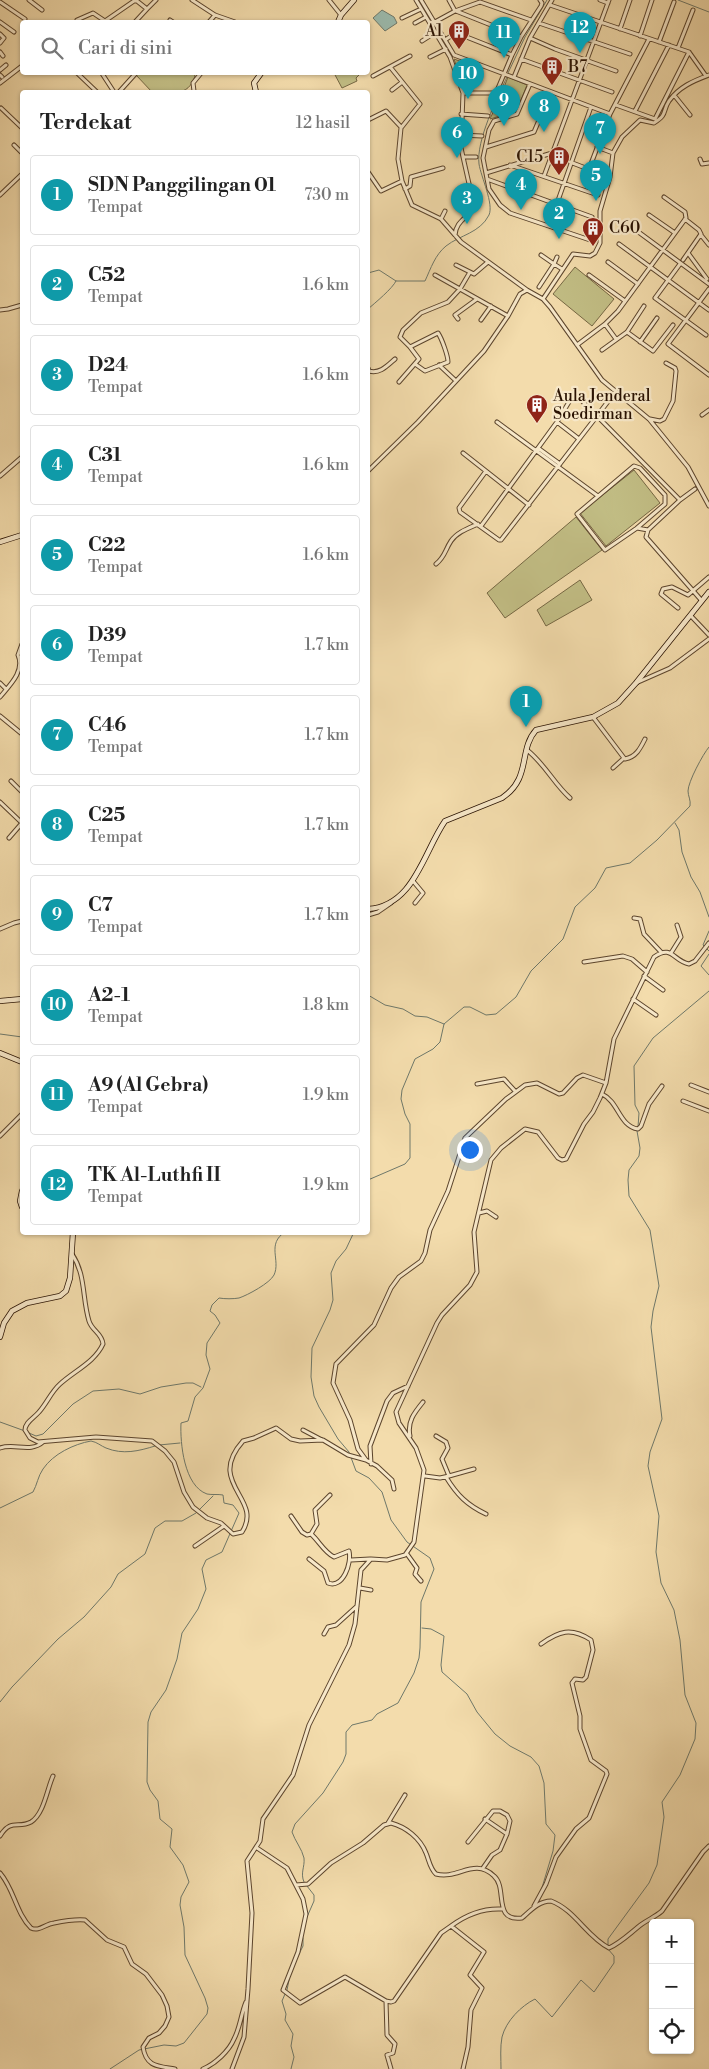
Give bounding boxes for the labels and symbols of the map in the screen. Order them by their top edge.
pin: 12 [564,12,596,53]
pin: 11 [488,17,520,58]
building icon: A1 [447,19,471,50]
place label: A1 [424,21,443,41]
building icon: B7 [540,55,564,86]
place label: B7 [567,57,587,77]
pin: 10 [452,58,484,99]
pin: 9 [488,85,520,126]
pin: 8 [528,91,560,132]
pin: 7 [584,113,616,154]
pin: 6 [441,117,473,158]
building icon: C15 [547,145,571,176]
place label: C15 [516,147,543,167]
pin: 5 [580,160,612,201]
pin: 4 [505,169,537,210]
pin: 3 [451,183,483,224]
pin: 2 [543,198,575,239]
building icon: C60 [581,216,605,247]
place label: C60 [609,218,640,238]
place label: Aula Jenderal Soedirman [552,386,651,424]
building icon: Aula Jenderal Soedirman [525,393,549,424]
pin: 1 [510,686,542,727]
your location [457,1137,483,1163]

